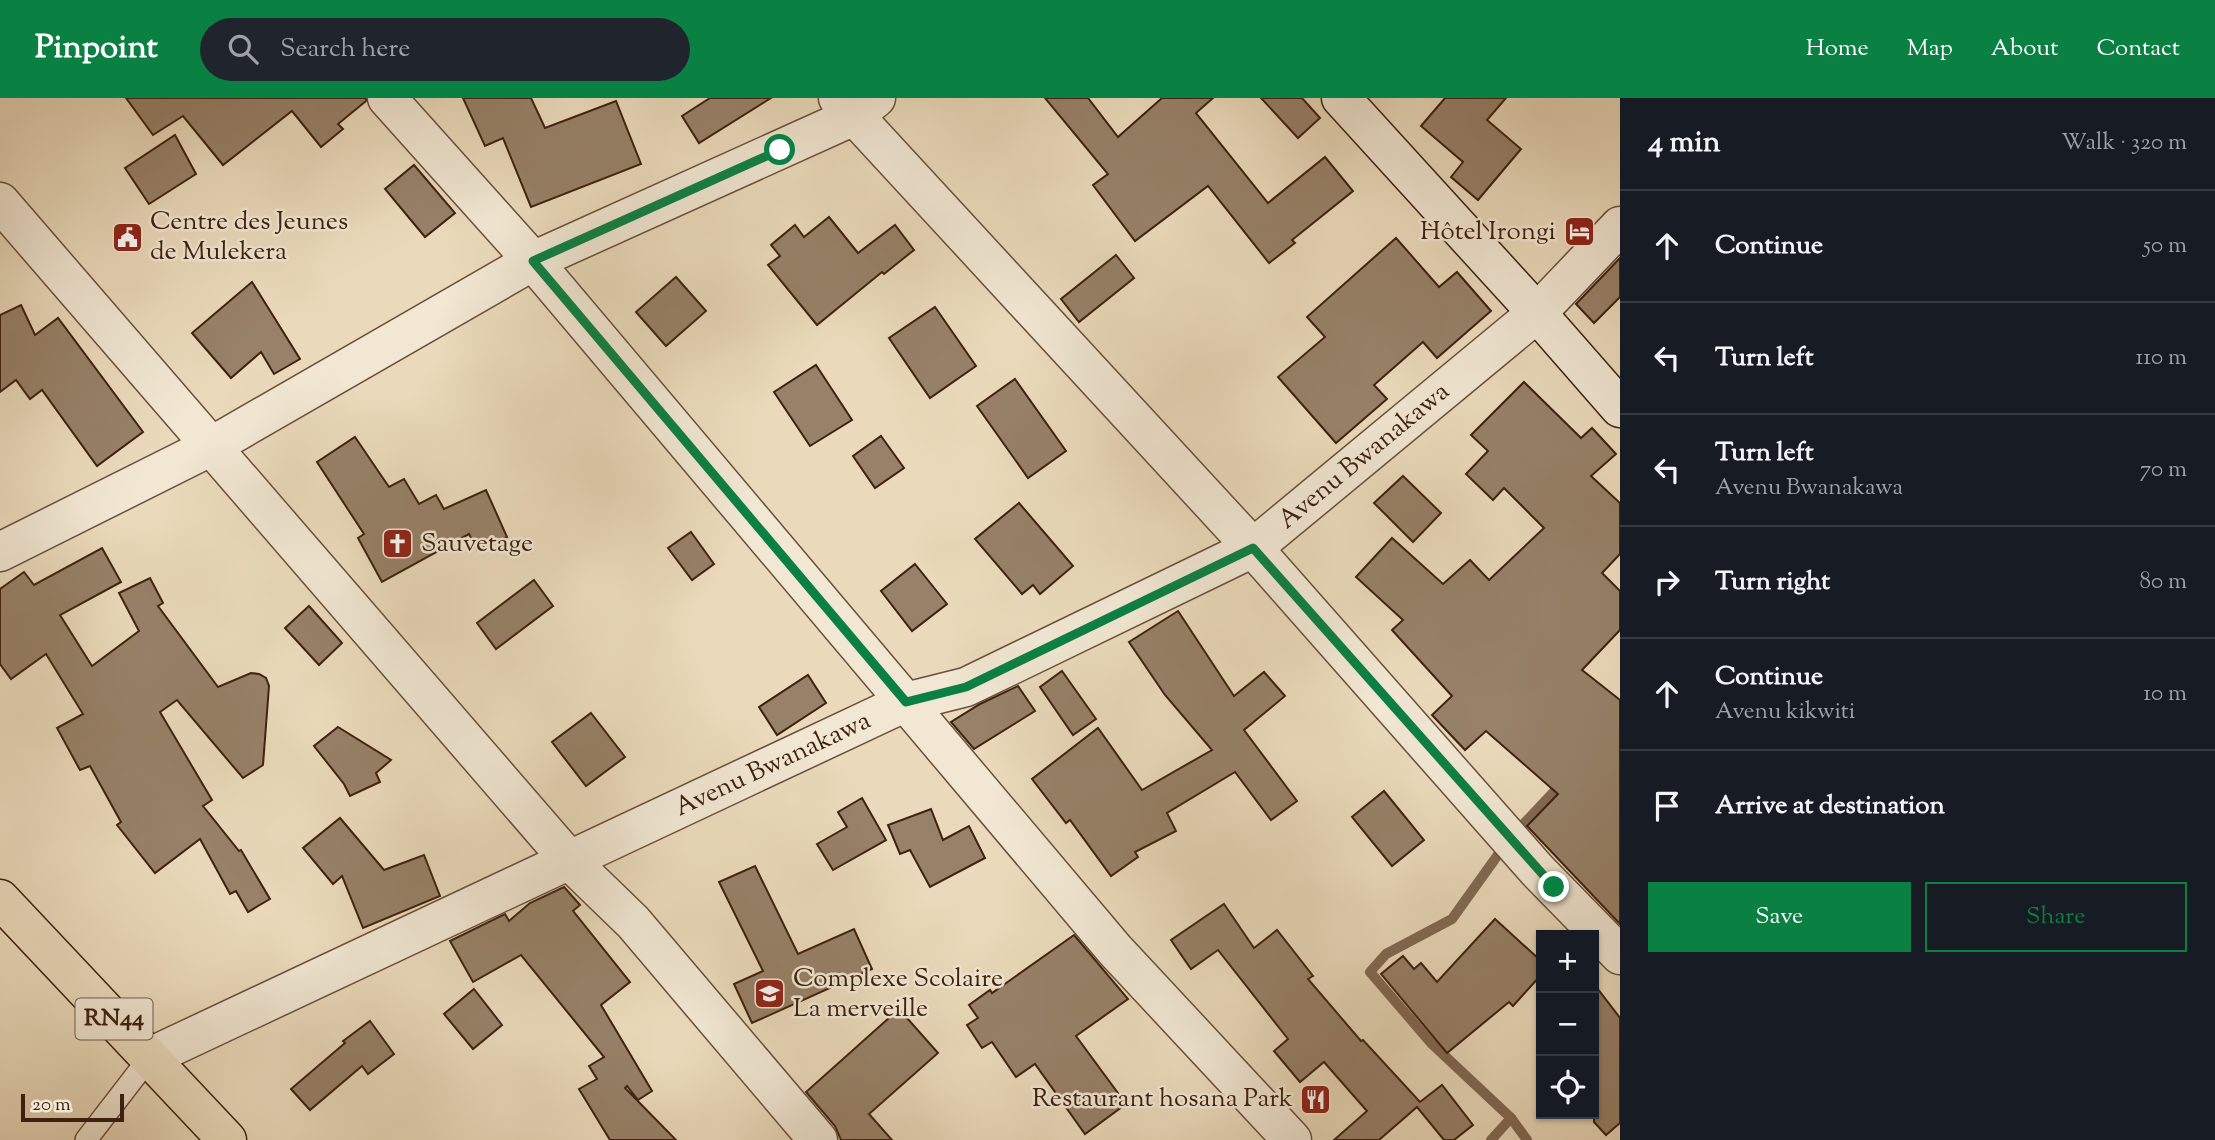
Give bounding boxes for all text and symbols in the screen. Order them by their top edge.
search box [200,18,690,81]
text: Pinpoint [35,25,158,73]
icon: search [224,30,262,68]
text: Search here [280,31,410,68]
text: Home [1806,32,1869,66]
text: Map [1907,32,1953,66]
text: About [1991,32,2058,66]
text: Contact [2096,32,2180,66]
text: 4 min [1648,122,1721,165]
text: Walk · 320 m [2061,127,2187,160]
route start [764,134,795,165]
place label: Centre des Jeunes de Mulekera [150,204,348,271]
place label: Hôtel Irongi [1420,214,1556,251]
hotel icon: Hôtel Irongi [1562,215,1596,249]
public building icon: Centre des Jeunes de Mulekera [110,220,144,254]
icon: ahead [1648,227,1686,265]
text: Continue [1715,228,1823,265]
text: 50 m [2143,230,2187,263]
icon: left [1648,339,1686,377]
text: Turn left [1715,340,1814,377]
text: 110 m [2136,342,2187,375]
street label: Avenu Bwanakawa [1270,374,1458,538]
text: Turn left [1715,435,1814,472]
icon: left [1648,451,1686,489]
text: 70 m [2140,454,2187,487]
text: Avenu Bwanakawa [1715,472,1903,505]
place label: Sauvetage [421,526,533,563]
church icon: Sauvetage [381,527,415,561]
icon: right [1648,563,1686,601]
text: Turn right [1715,564,1830,601]
text: 80 m [2139,566,2187,599]
text: Continue [1715,659,1823,696]
icon: ahead [1648,675,1686,713]
text: 10 m [2143,678,2187,711]
text: Avenu kikwiti [1715,696,1855,729]
street label: Avenu Bwanakawa [669,703,877,827]
icon: arrive [1648,787,1686,825]
text: Arrive at destination [1715,788,1945,825]
route end [1538,871,1569,902]
button: Save [1648,882,1911,952]
button: Share [1925,882,2187,952]
map controls [1536,930,1599,1119]
button: + [1536,930,1599,993]
place label: Complexe Scolaire La merveille [793,961,1003,1028]
school or university icon: Complexe Scolaire La merveille [753,977,787,1011]
button: − [1536,993,1599,1056]
road number: RN44 [76,999,152,1040]
button: locate [1536,1056,1599,1119]
place label: Restaurant hosana Park [1032,1081,1293,1118]
restaurant icon: Restaurant hosana Park [1299,1082,1333,1116]
scale bar [21,1091,124,1123]
text: 20 m [32,1092,71,1119]

